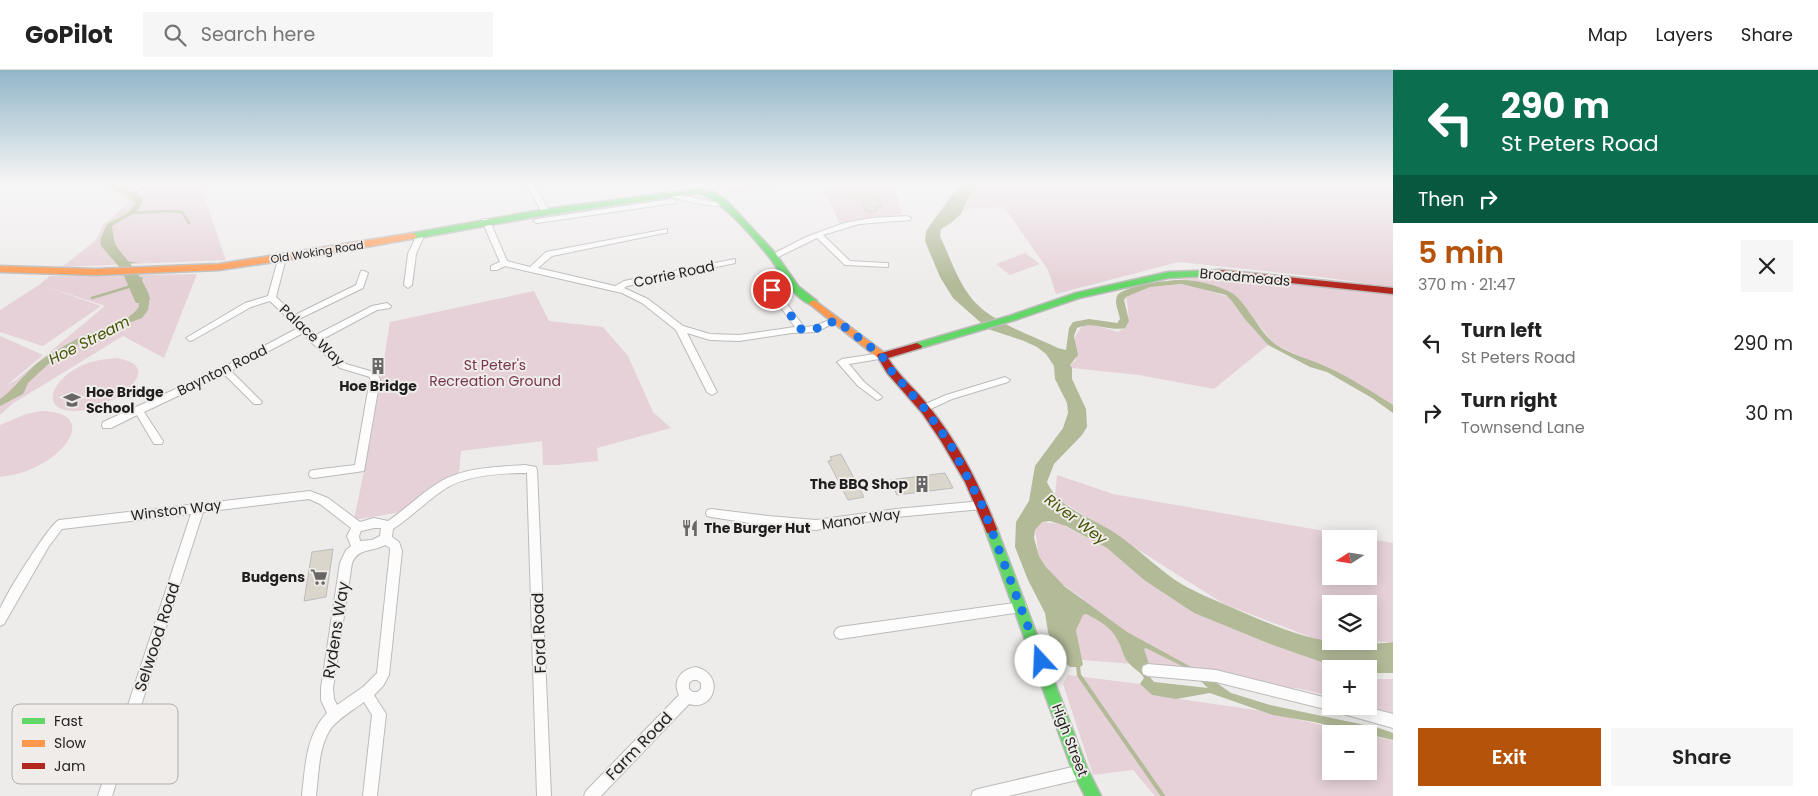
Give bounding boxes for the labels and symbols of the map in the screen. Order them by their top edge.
street label: Old Woking Road [269,237,365,267]
street label: Corrie Road [632,256,716,292]
street label: Broadmeads [1199,263,1291,291]
pin [751,269,793,311]
street label: Palace Way [275,300,349,370]
water label: Hoe Stream [45,311,133,369]
street label: Baynton Road [174,340,270,400]
park label: St Peter's Recreation Ground [429,355,561,391]
building icon: Hoe Bridge [368,356,388,376]
place label: Hoe Bridge [339,376,417,396]
place label: Hoe Bridge School [86,382,164,418]
school or university icon: Hoe Bridge School [62,390,82,410]
place label: The BBQ Shop [810,474,908,494]
building icon: The BBQ Shop [912,474,932,494]
water label: River Wey [1041,489,1112,550]
street label: Winston Way [130,495,223,525]
street label: Manor Way [820,504,902,534]
restaurant icon: The Burger Hut [680,518,700,538]
place label: The Burger Hut [704,518,811,538]
north arrow [1322,530,1378,585]
place label: Budgens [241,567,305,587]
supermarket icon: Budgens [309,567,329,587]
street label: Selwood Road [129,579,185,695]
street label: Rydens Way [317,580,355,680]
street label: Ford Road [526,592,552,674]
position arrow [1014,634,1066,686]
street label: High Street [1047,701,1093,779]
legend [12,704,178,784]
street label: Farm Road [600,707,678,785]
text: Fast [54,711,83,731]
text: Slow [54,733,87,753]
text: Jam [54,756,85,776]

